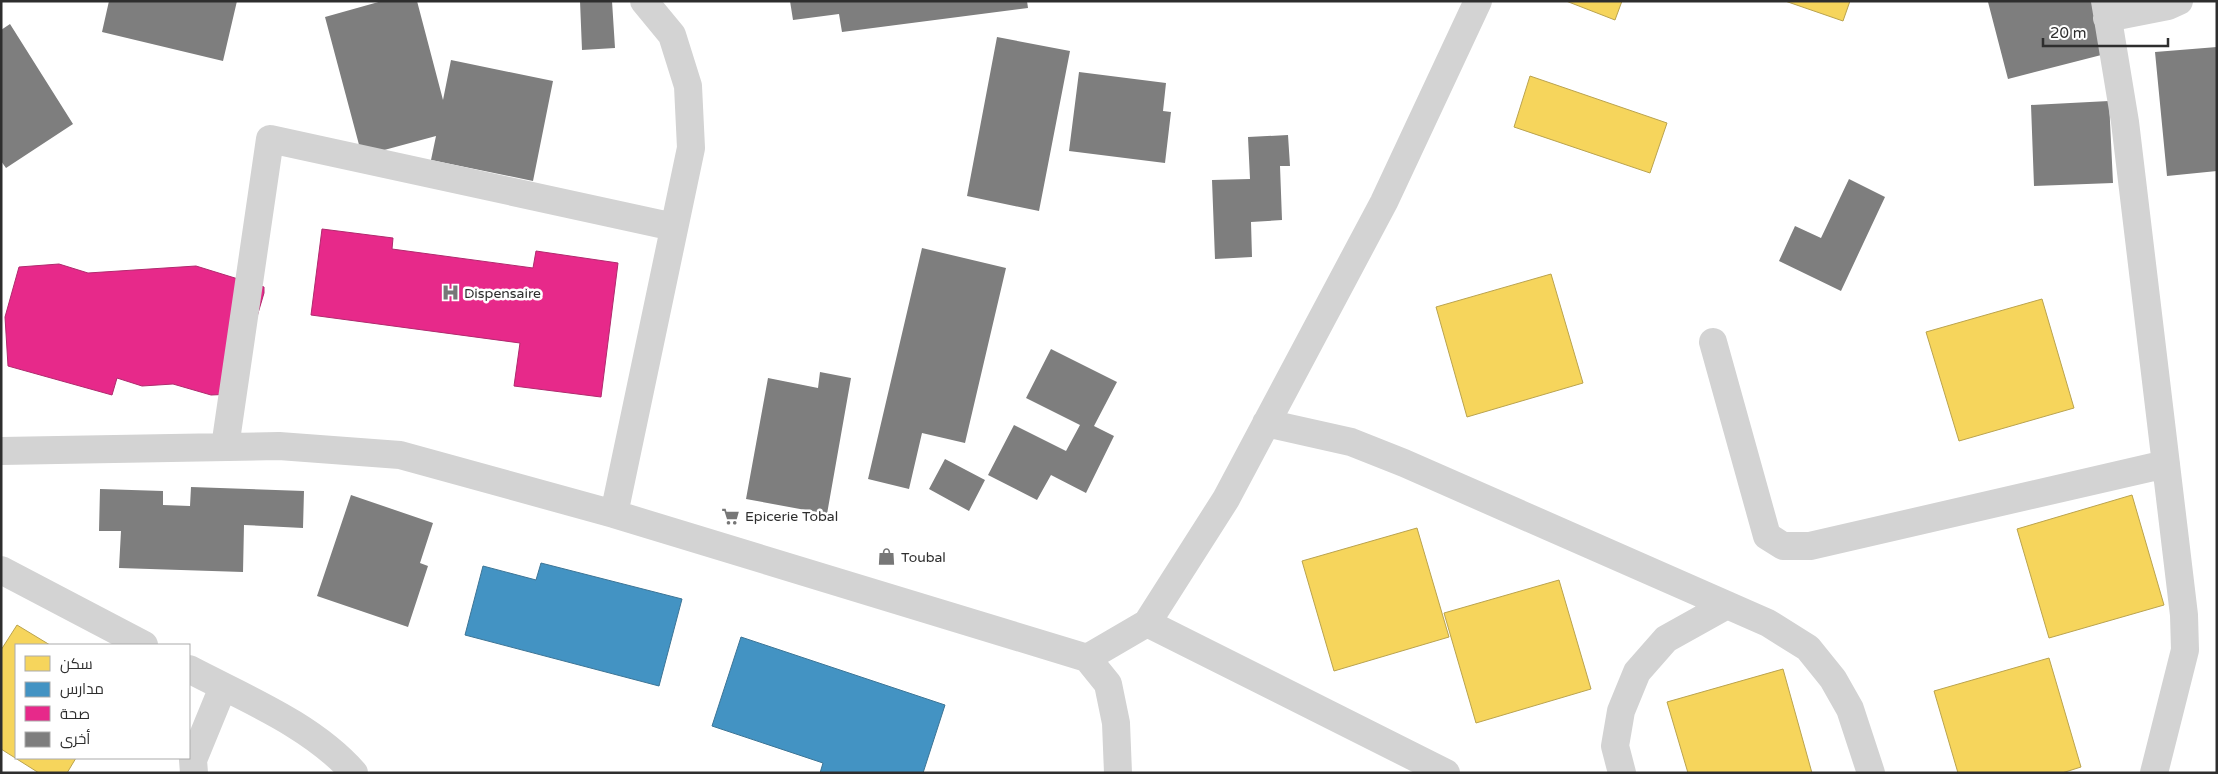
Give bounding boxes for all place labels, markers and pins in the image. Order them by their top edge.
hospital icon: Dispensaire [440,283,460,303]
place label: Dispensaire [464,285,541,302]
supermarket icon: Epicerie Tobal [721,506,741,526]
place label: Epicerie Tobal [745,508,838,525]
shop icon: Toubal [877,547,897,567]
place label: Toubal [901,549,946,566]

